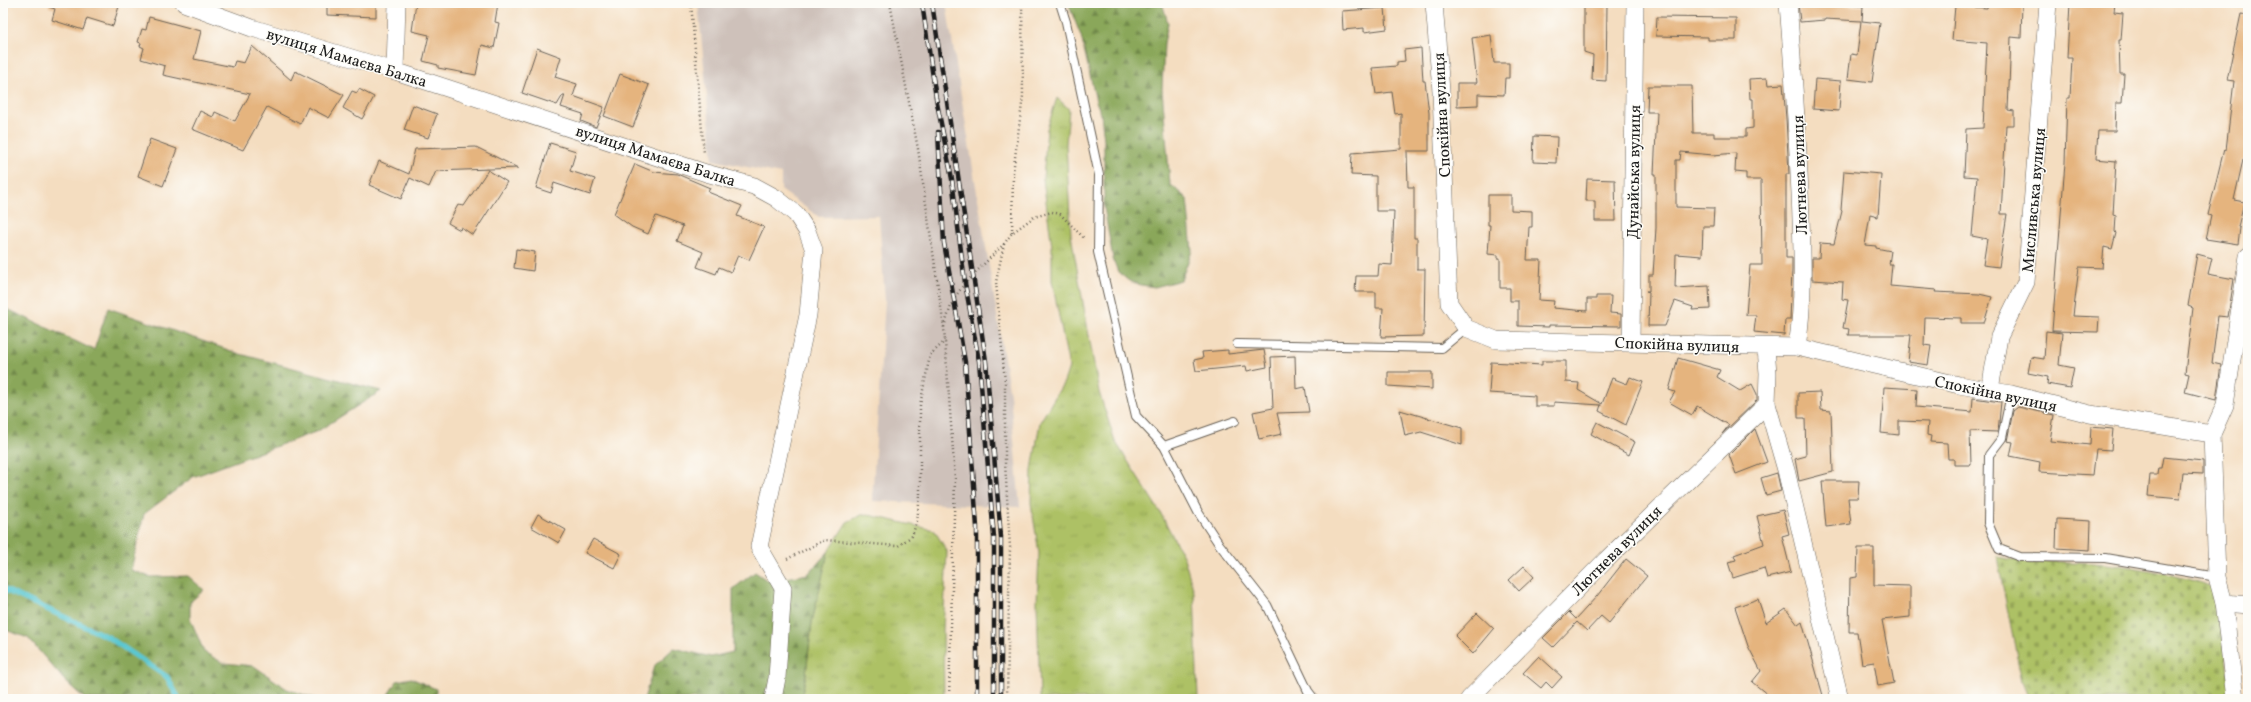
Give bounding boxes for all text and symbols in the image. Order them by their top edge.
street label: вулиця Мамаєва Балка [263,24,430,94]
street label: Спокійна вулиця [1429,52,1457,178]
street label: Дунайська вулиця [1623,105,1647,239]
street label: Лютнева вулиця [1788,115,1814,235]
street label: вулиця Мамаєва Балка [573,121,738,193]
street label: Мисливська вулиця [2018,127,2052,274]
street label: Спокійна вулиця [1614,333,1740,359]
street label: Спокійна вулиця [1932,371,2059,419]
street label: Лютнева вулиця [1567,501,1668,602]

